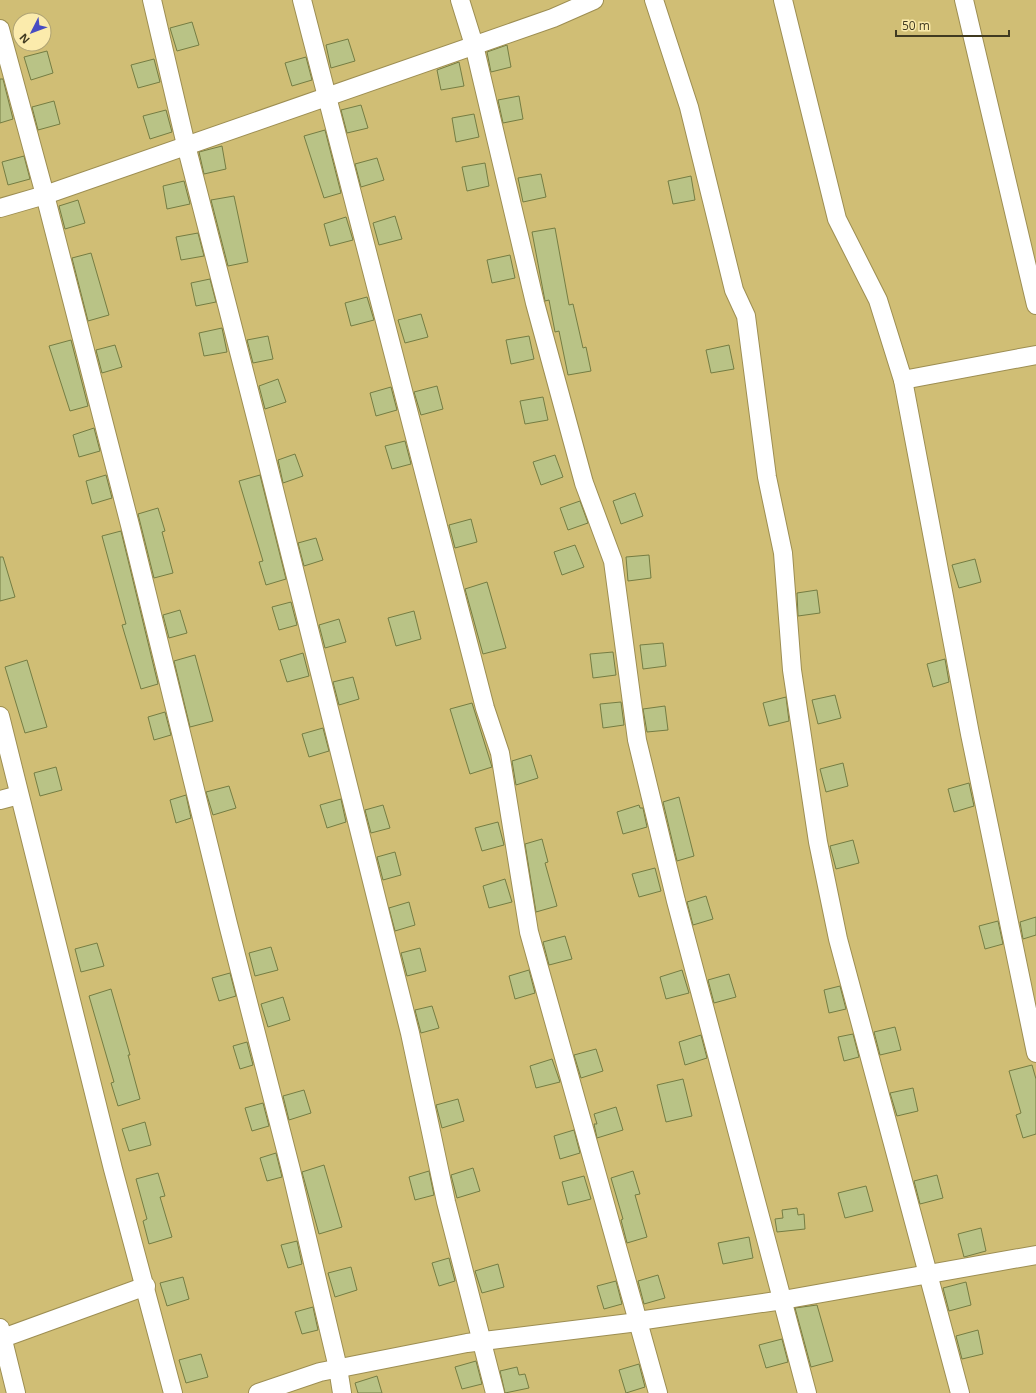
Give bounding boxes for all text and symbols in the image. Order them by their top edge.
north arrow [12,12,52,52]
scale bar [896,12,1009,38]
text: 50 m [902,17,930,34]
text: N [16,31,33,47]

